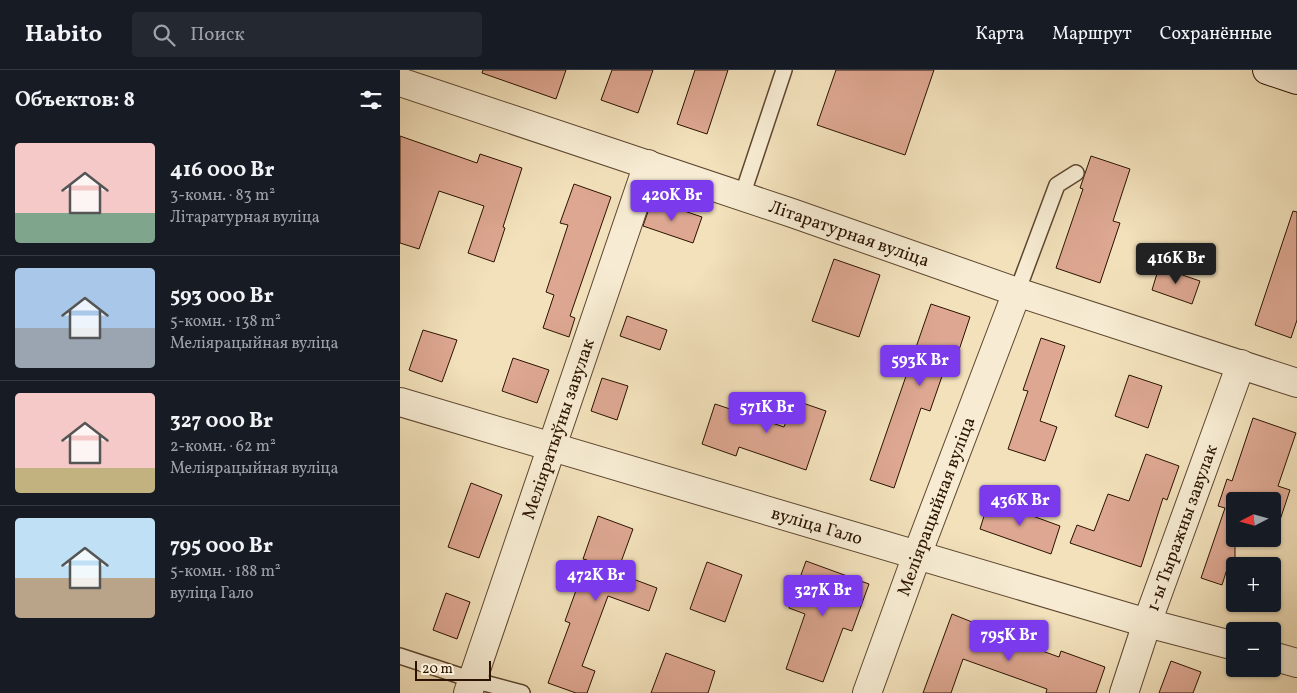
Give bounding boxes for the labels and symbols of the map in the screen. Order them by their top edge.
pin: 420K Br [626,180,718,222]
street label: Літаратурная вуліца [765,195,933,274]
pin: 416K Br [1130,242,1222,285]
street label: Меліяратыўны завулак [517,335,602,523]
pin: 593K Br [874,344,966,387]
pin: 571K Br [721,392,813,434]
street label: Меліярацыйная вуліца [892,414,982,600]
street label: 1-ы Тыражны завулак [1141,441,1225,615]
pin: 436K Br [974,484,1066,527]
north arrow [1226,492,1281,548]
street label: вуліца Гало [768,502,865,552]
pin: 472K Br [550,560,642,602]
pin: 327K Br [777,574,869,617]
pin: 795K Br [963,620,1055,662]
scale bar [415,658,491,681]

